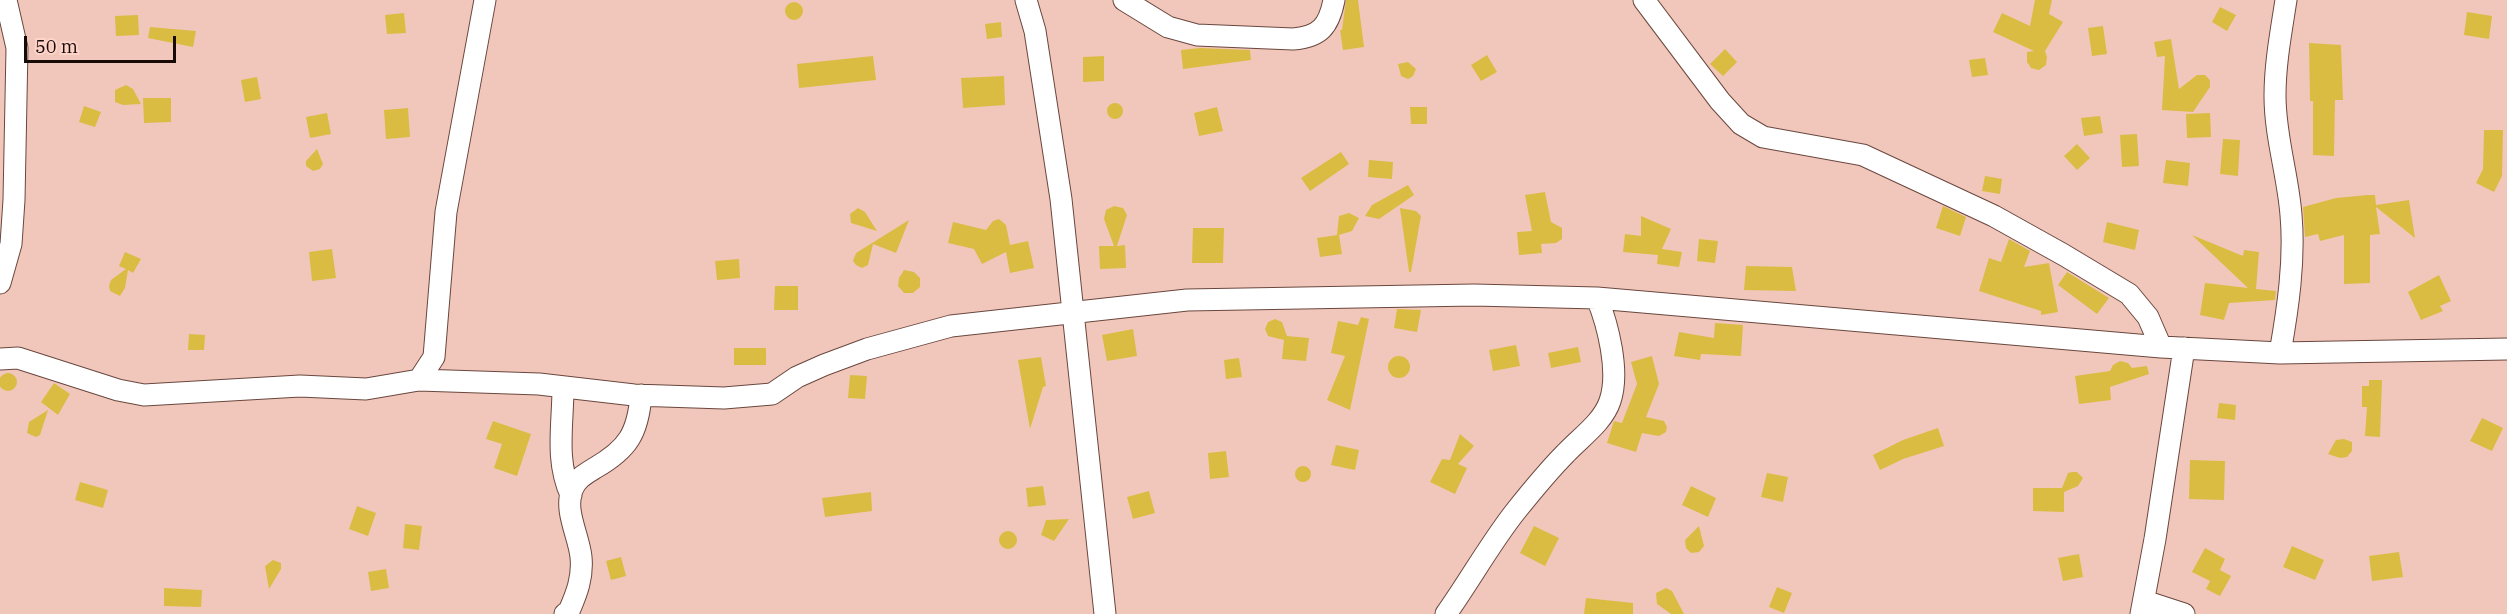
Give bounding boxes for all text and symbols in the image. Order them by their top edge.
scale bar [27,24,178,62]
text: 50 m [35,35,78,58]

